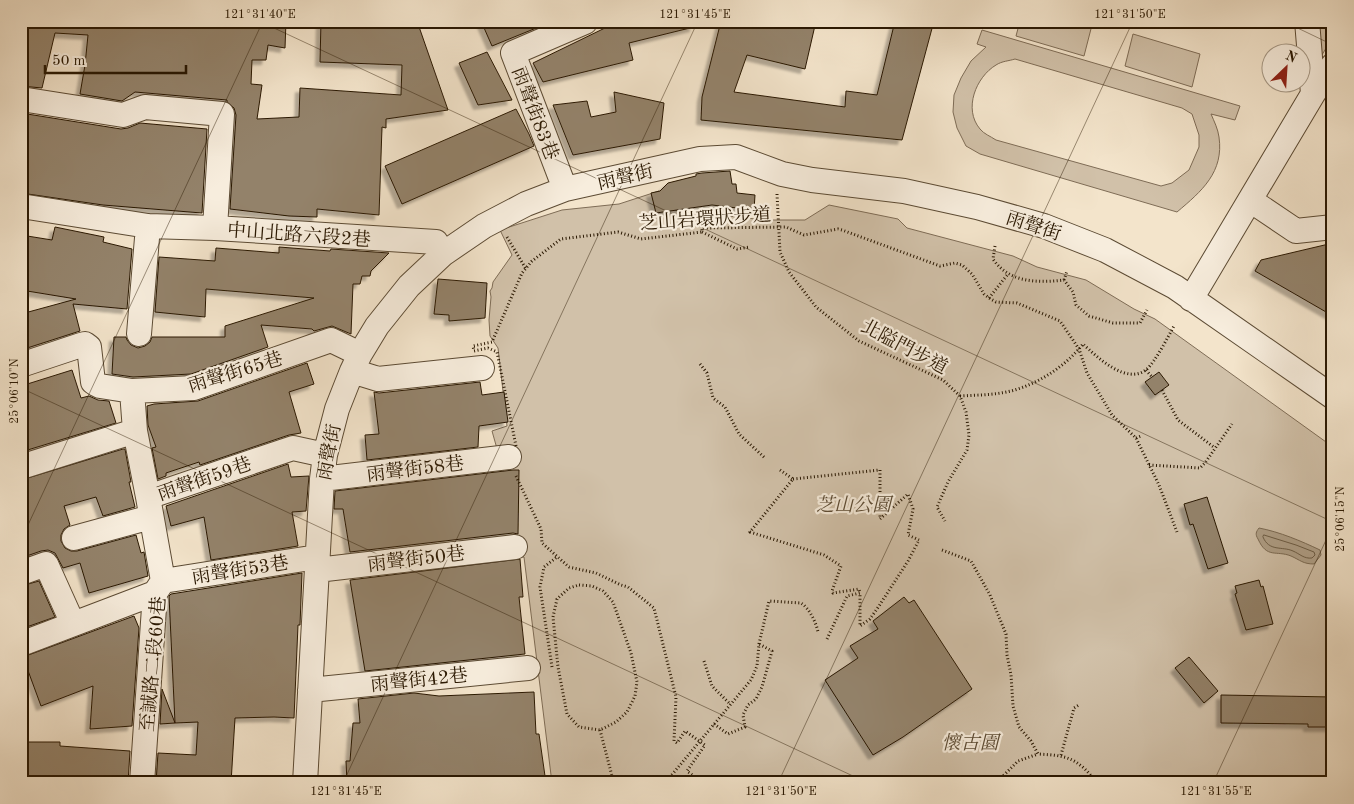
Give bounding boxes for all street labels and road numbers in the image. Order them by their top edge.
street label: 雨聲街83巷 [507,64,563,163]
street label: 雨聲街 [595,160,655,194]
street label: 芝山岩環狀步道 [638,203,772,235]
street label: 雨聲街 [1003,207,1064,245]
street label: 中山北路六段2巷 [226,220,371,251]
street label: 北隘門步道 [857,315,952,379]
street label: 雨聲街65巷 [185,347,285,397]
street label: 雨聲街 [313,422,345,482]
street label: 雨聲街58巷 [365,452,465,486]
street label: 雨聲街59巷 [154,453,254,505]
street label: 雨聲街50巷 [366,542,466,576]
street label: 雨聲街53巷 [190,551,290,589]
street label: 至誠路二段60巷 [136,595,170,733]
street label: 雨聲街42巷 [369,664,469,696]

